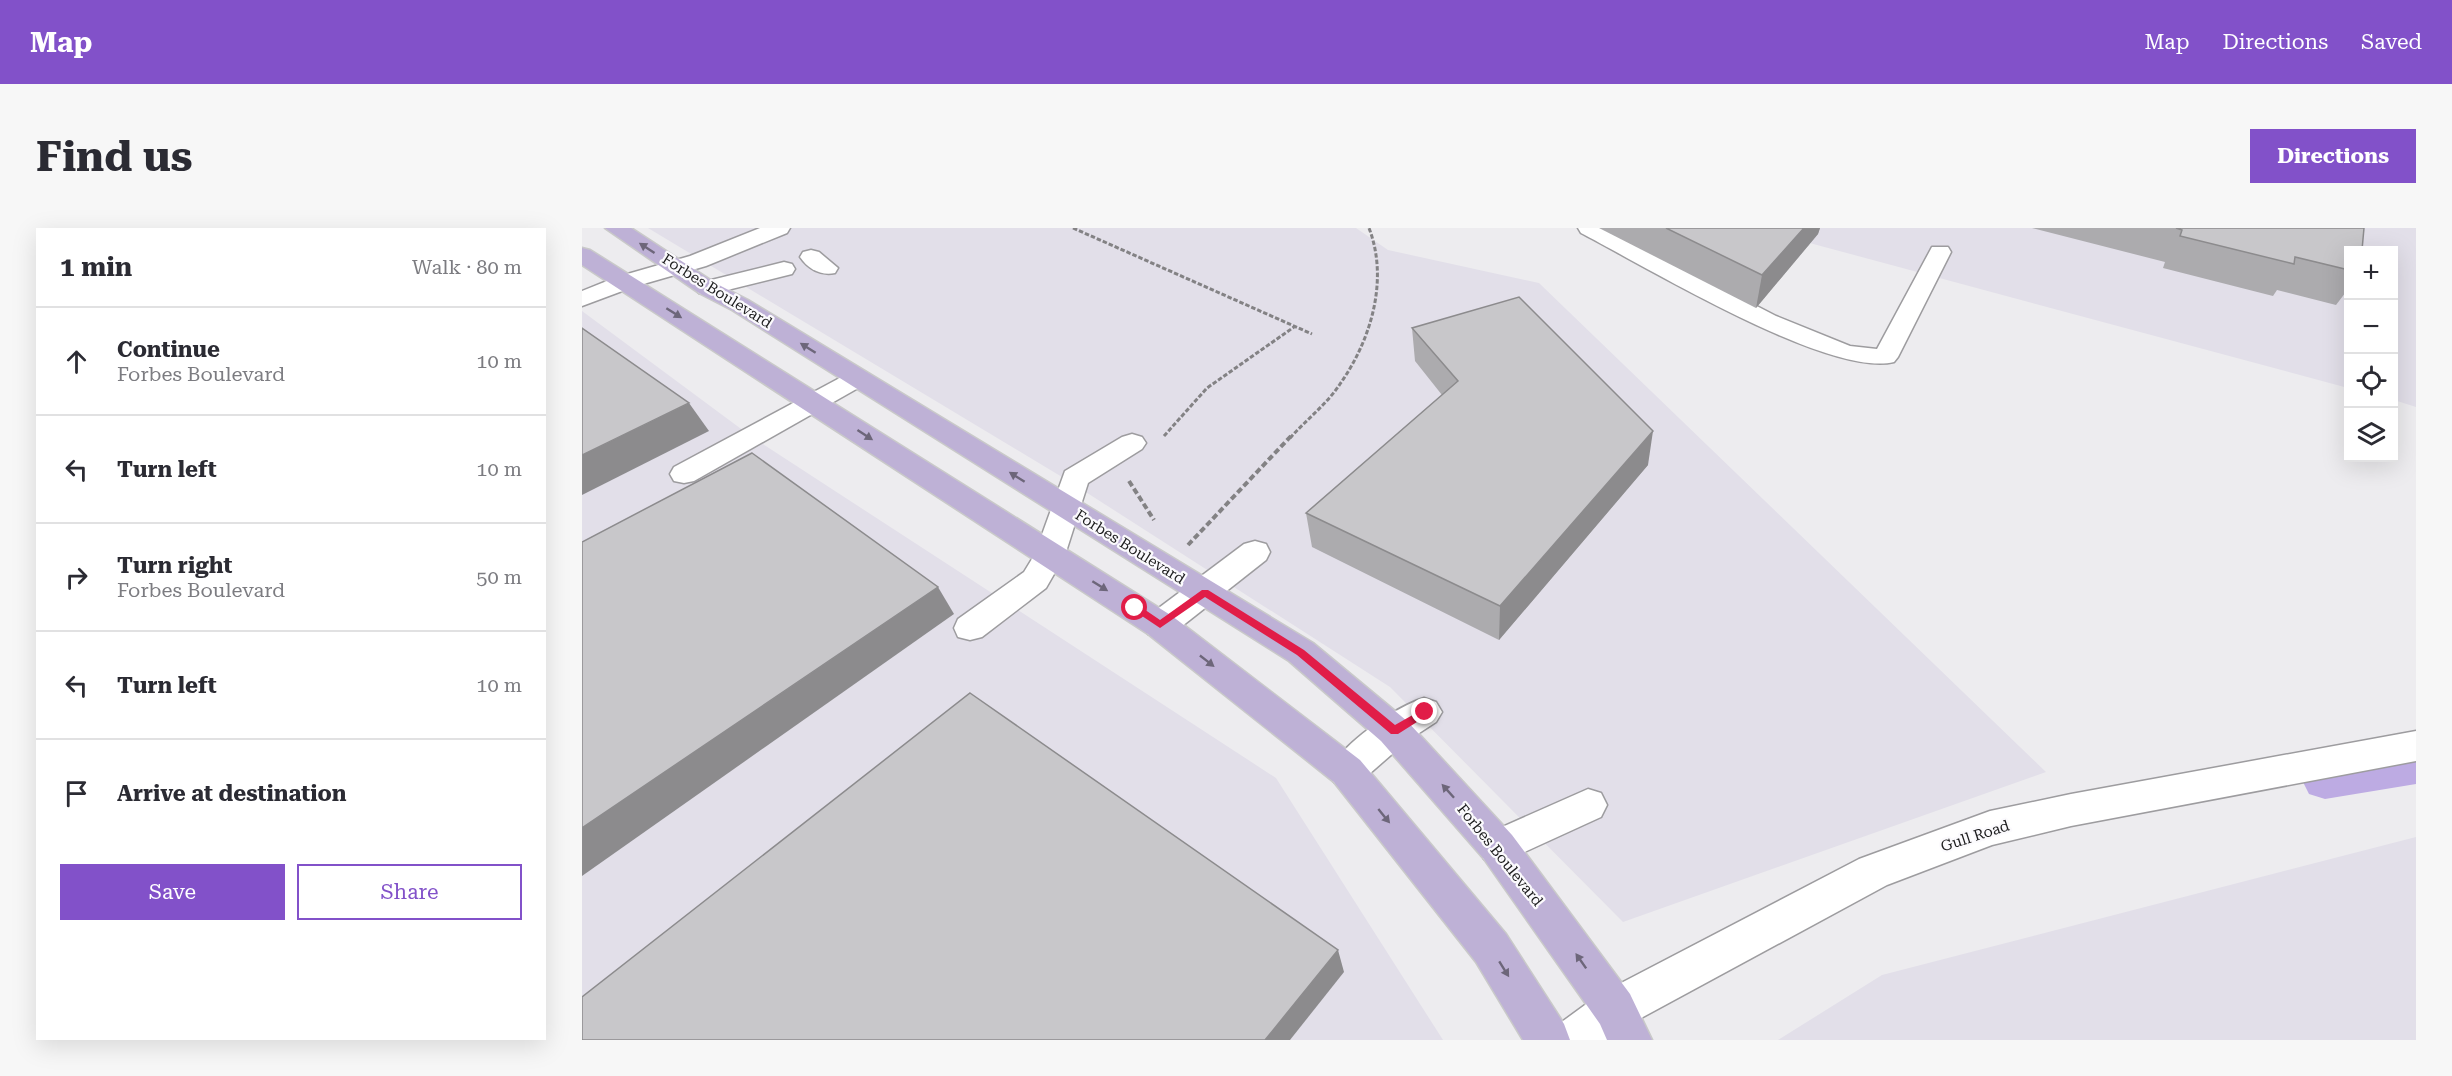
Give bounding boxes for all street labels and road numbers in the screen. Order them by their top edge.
street label: Forbes Boulevard [659,250,776,332]
street label: Forbes Boulevard [1072,506,1189,588]
street label: Forbes Boulevard [1453,800,1547,910]
street label: Gull Road [1938,816,2012,856]

